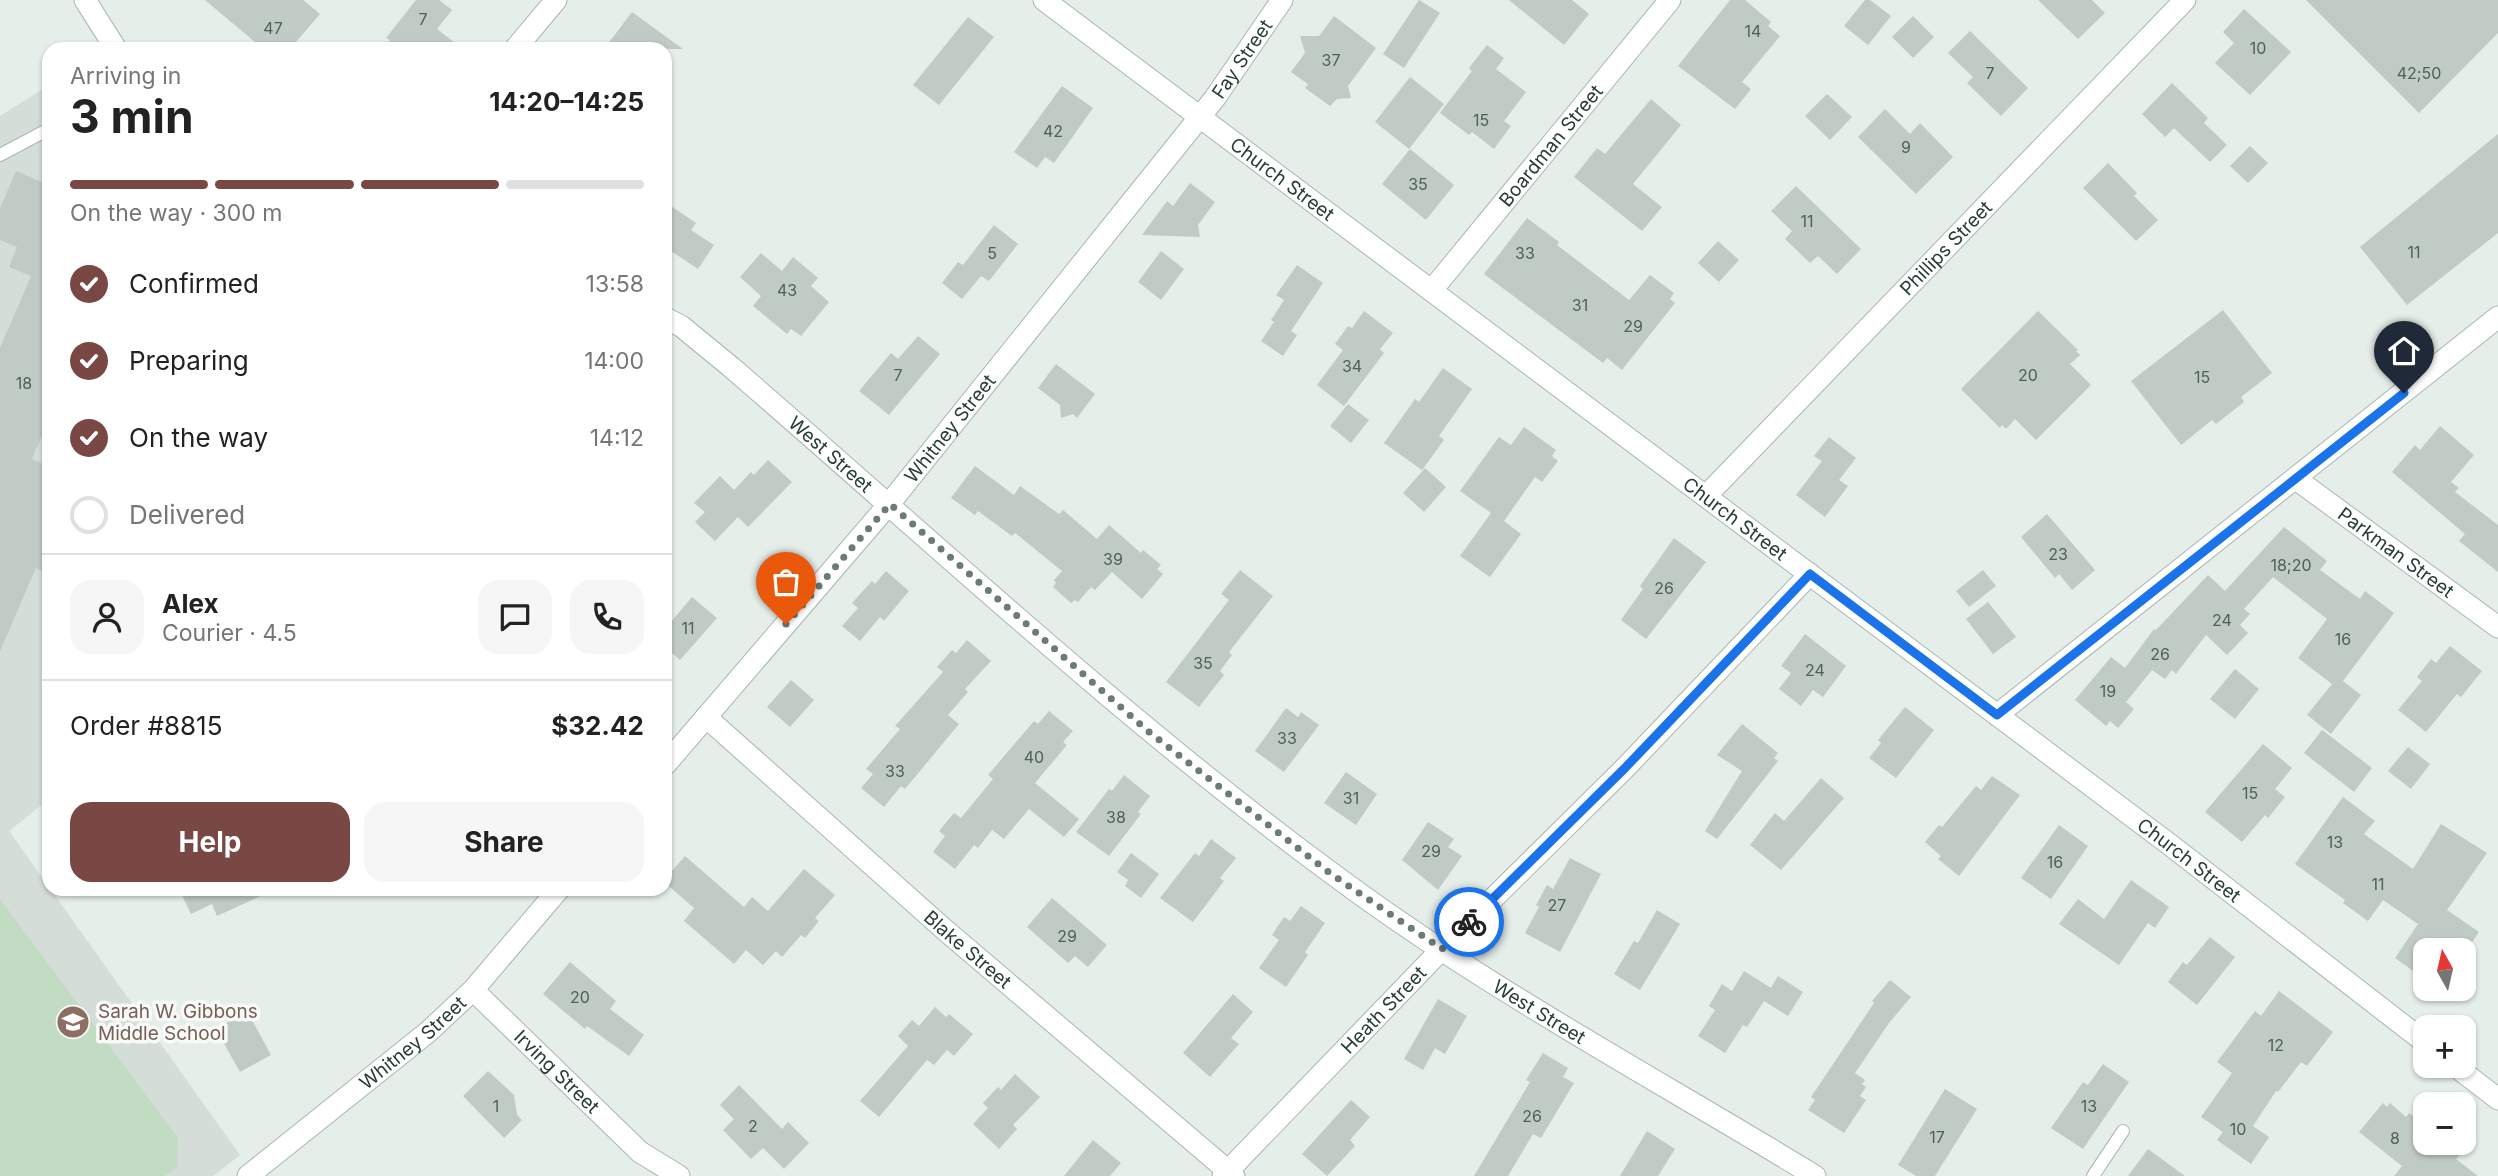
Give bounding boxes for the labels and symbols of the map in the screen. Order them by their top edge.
house number: 7 [418,9,428,29]
street label: Fay Street [1207,15,1277,103]
house number: 47 [263,18,283,38]
house number: 14 [1745,21,1761,41]
house number: 10 [2250,38,2266,58]
house number: 37 [1322,50,1340,70]
house number: 7 [1985,63,1995,83]
house number: 42;50 [2397,63,2441,83]
street label: Boardman Street [1494,80,1607,211]
house number: 15 [1473,110,1489,130]
house number: 42 [1043,121,1063,141]
street label: Church Street [1226,132,1339,225]
house number: 9 [1901,137,1911,157]
house number: 35 [1408,174,1428,194]
street label: Phillips Street [1895,196,1996,300]
house number: 11 [1800,211,1814,231]
house number: 11 [2407,242,2421,262]
house number: 5 [987,243,997,263]
house number: 33 [1515,243,1535,263]
house number: 43 [777,280,797,300]
house number: 31 [1572,295,1588,315]
house number: 29 [1623,316,1643,336]
pin [2374,321,2434,393]
house number: 34 [1342,356,1362,376]
house number: 7 [893,365,903,385]
house number: 20 [2018,365,2038,385]
house number: 15 [2194,367,2210,387]
street label: Whitney Street [899,369,1000,487]
house number: 18 [16,373,32,393]
street label: West Street [784,411,877,497]
street label: Church Street [1678,472,1792,565]
street label: Parkman Street [2333,502,2459,602]
house number: 23 [2048,544,2068,564]
house number: 39 [1103,549,1123,569]
pin [756,552,816,624]
house number: 18;20 [2270,555,2312,575]
house number: 26 [1654,578,1674,598]
house number: 24 [2212,610,2232,630]
house number: 11 [681,618,695,638]
house number: 16 [2335,629,2351,649]
house number: 26 [2150,644,2170,664]
house number: 35 [1193,653,1213,673]
house number: 24 [1805,660,1825,680]
house number: 19 [2100,681,2116,701]
house number: 33 [1277,728,1297,748]
house number: 40 [1024,747,1044,767]
house number: 33 [885,761,905,781]
house number: 15 [2242,783,2258,803]
house number: 31 [1343,788,1359,808]
house number: 38 [1106,807,1126,827]
street label: Church Street [2133,813,2245,907]
house number: 13 [2327,832,2343,852]
house number: 29 [1421,841,1441,861]
house number: 16 [2047,852,2063,872]
house number: 11 [2371,874,2385,894]
courier [1434,887,1504,957]
house number: 27 [1548,895,1566,915]
street label: Blake Street [919,905,1016,993]
house number: 29 [1057,926,1077,946]
north arrow [2413,938,2476,1001]
street label: Heath Street [1336,961,1431,1058]
street label: West Street [1489,975,1590,1049]
house number: 20 [570,987,590,1007]
street label: Whitney Street [355,991,471,1094]
place label: Sarah W. Gibbons Middle School [98,1000,258,1045]
school or university icon: Sarah W. Gibbons Middle School [54,1003,92,1041]
street label: Irving Street [510,1025,604,1118]
house number: 12 [2268,1035,2284,1055]
house number: 1 [493,1096,499,1116]
house number: 13 [2081,1096,2097,1116]
house number: 26 [1522,1106,1542,1126]
house number: 2 [748,1116,758,1136]
house number: 10 [2230,1119,2246,1139]
house number: 17 [1929,1127,1945,1147]
house number: 8 [2390,1128,2400,1148]

